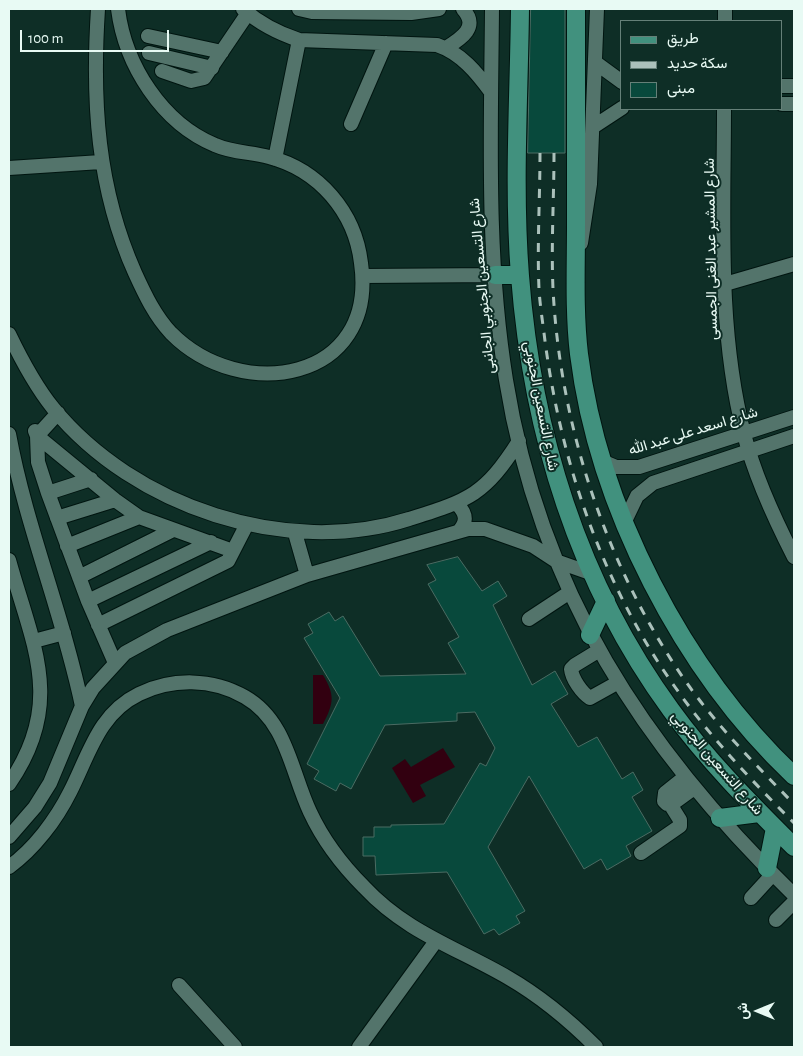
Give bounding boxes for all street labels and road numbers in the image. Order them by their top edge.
street label: شارع المشير عبد الغنى الجمسى [700,158,722,340]
street label: شارع التسعين الجنوبي الجانبى [465,197,499,375]
street label: شارع التسعين الجنوبي [520,340,562,472]
street label: شارع اسعد على عبد الله [626,403,760,459]
street label: شارع التسعين الجنوبي [667,707,767,819]

